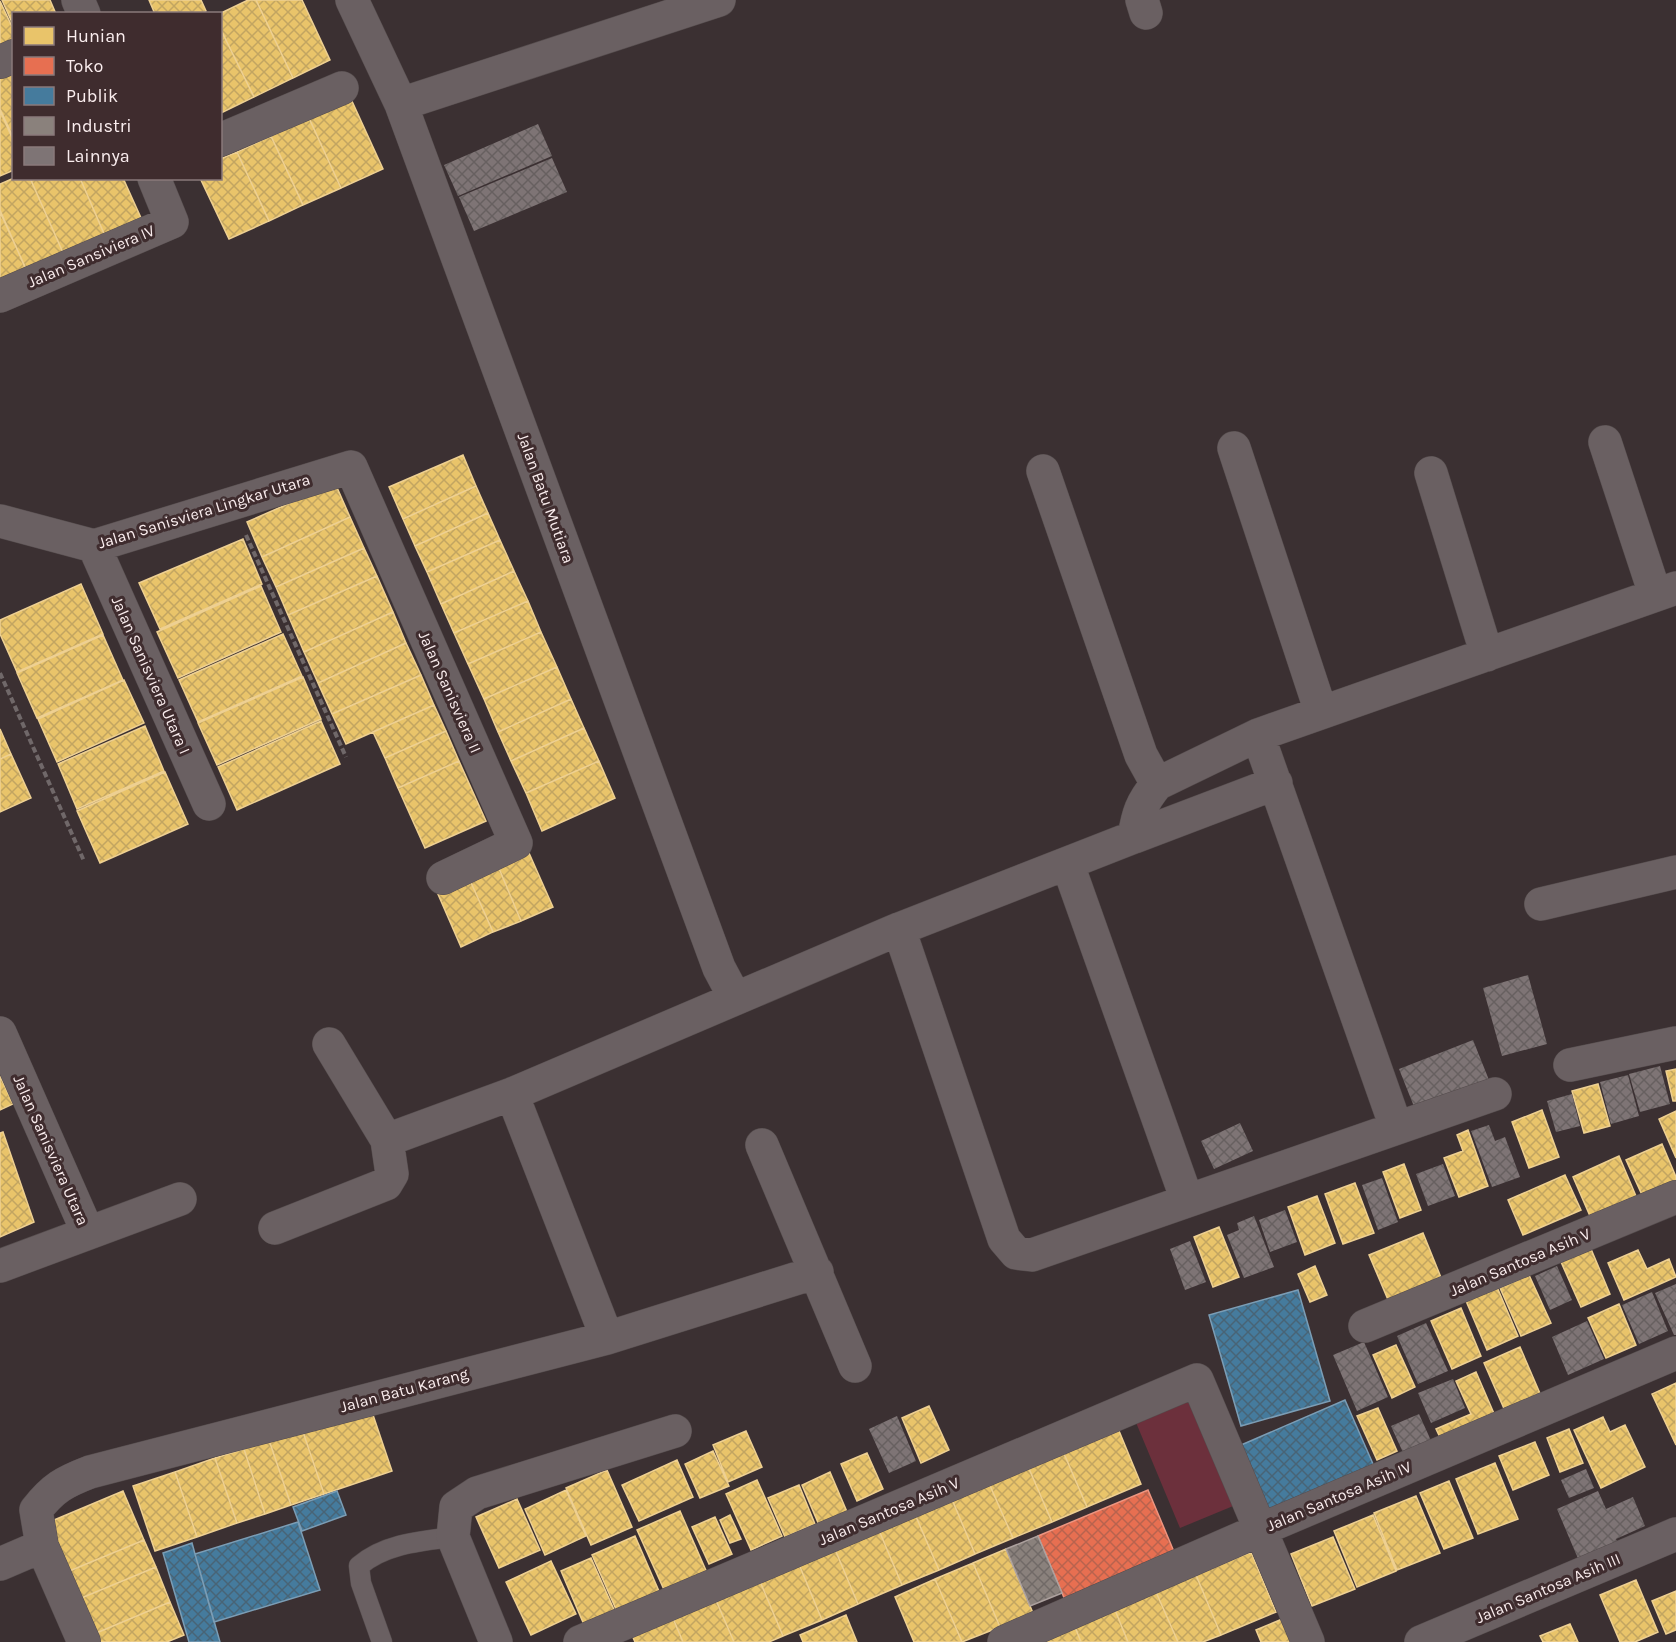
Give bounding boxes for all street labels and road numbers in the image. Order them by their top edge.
street label: Jalan Sansiviera IV [25,221,157,291]
street label: Jalan Batu Mutiara [514,430,578,566]
street label: Jalan Sanisviera Lingkar Utara [96,470,312,552]
street label: Jalan Sanisviera Utara I [108,593,194,757]
street label: Jalan Sanisviera II [415,628,485,756]
street label: Jalan Sanisviera Utara [9,1072,93,1228]
street label: Jalan Santosa Asih V [1447,1224,1593,1300]
street label: Jalan Batu Karang [338,1364,470,1416]
street label: Jalan Santosa Asih IV [1264,1457,1414,1535]
street label: Jalan Santosa Asih V [816,1473,962,1549]
street label: Jalan Santosa Asih III [1473,1549,1623,1627]

